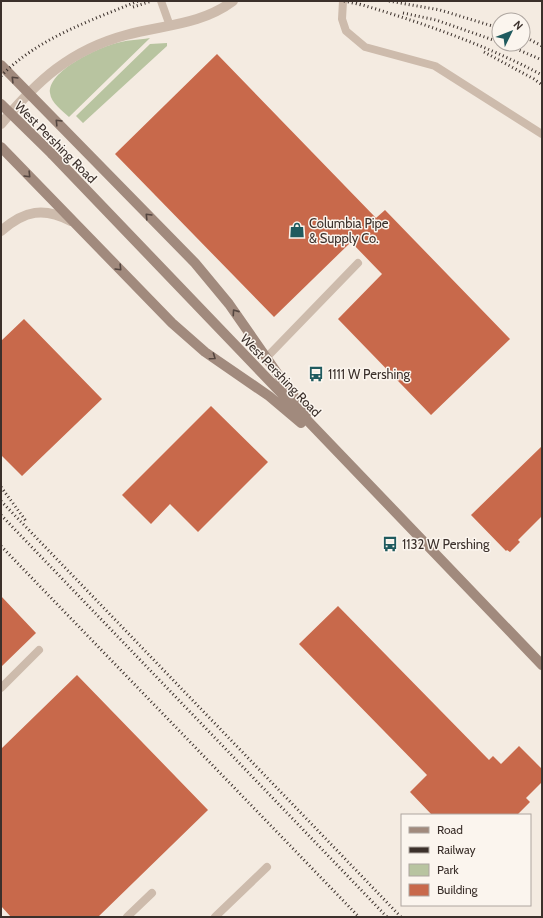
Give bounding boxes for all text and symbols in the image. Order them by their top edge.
north arrow [491,12,531,52]
text: N [511,18,526,33]
one-way arrow [11,76,19,83]
street label: West Pershing Road [12,98,100,186]
one-way arrow [55,119,63,127]
one-way arrow [23,170,31,178]
one-way arrow [145,213,153,221]
place label: Columbia Pipe & Supply Co. [309,215,389,246]
shop icon: Columbia Pipe & Supply Co. [288,221,306,239]
one-way arrow [114,263,122,271]
one-way arrow [232,309,240,316]
street label: West Pershing Road [237,330,325,420]
one-way arrow [209,352,216,360]
bus stop icon: 1111 W Pershing [307,365,325,383]
place label: 1111 W Pershing [328,366,411,382]
bus stop icon: 1132 W Pershing [381,535,399,553]
place label: 1132 W Pershing [402,536,490,552]
legend [401,814,531,906]
text: Road [437,822,463,837]
text: Railway [437,842,475,857]
text: Park [437,862,459,877]
text: Building [437,882,479,897]

